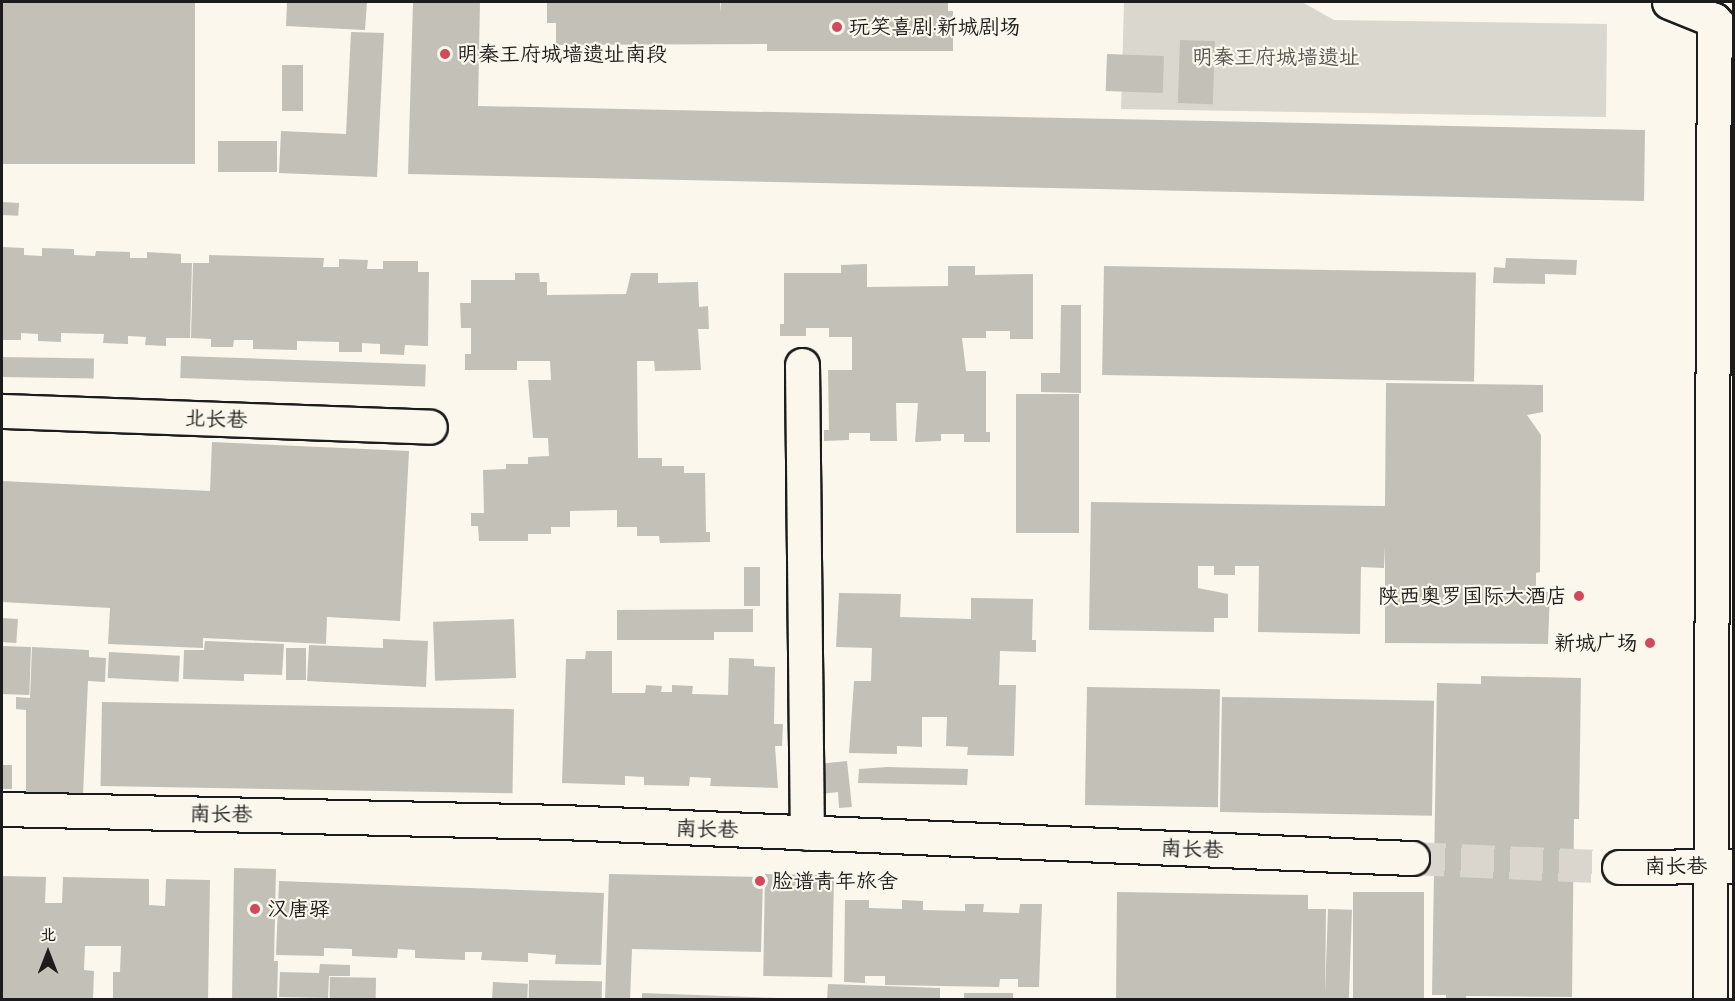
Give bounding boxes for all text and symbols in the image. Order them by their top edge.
place label: 玩笑喜剧·新城剧场 [849,14,1021,40]
marker: 玩笑喜剧·新城剧场 [830,20,844,34]
place label: 明秦王府城墙遗址南段 [457,41,667,67]
park label: 明秦王府城墙遗址 [1192,44,1360,70]
marker: 明秦王府城墙遗址南段 [438,47,452,61]
street label: 北长巷 [184,405,248,433]
place label: 陕西奥罗国际大酒店 [1378,583,1567,609]
marker: 陕西奥罗国际大酒店 [1572,589,1586,603]
place label: 新城广场 [1554,630,1638,656]
marker: 新城广场 [1643,636,1657,650]
street label: 南长巷 [189,801,253,827]
street label: 南长巷 [675,815,739,843]
street label: 南长巷 [1160,835,1224,863]
street label: 南长巷 [1645,853,1707,879]
place label: 脸谱青年旅舍 [772,868,898,894]
marker: 脸谱青年旅舍 [753,874,767,888]
place label: 汉唐驿 [267,896,330,922]
marker: 汉唐驿 [248,902,262,916]
north arrow [18,923,78,983]
text: 北 [40,926,56,944]

